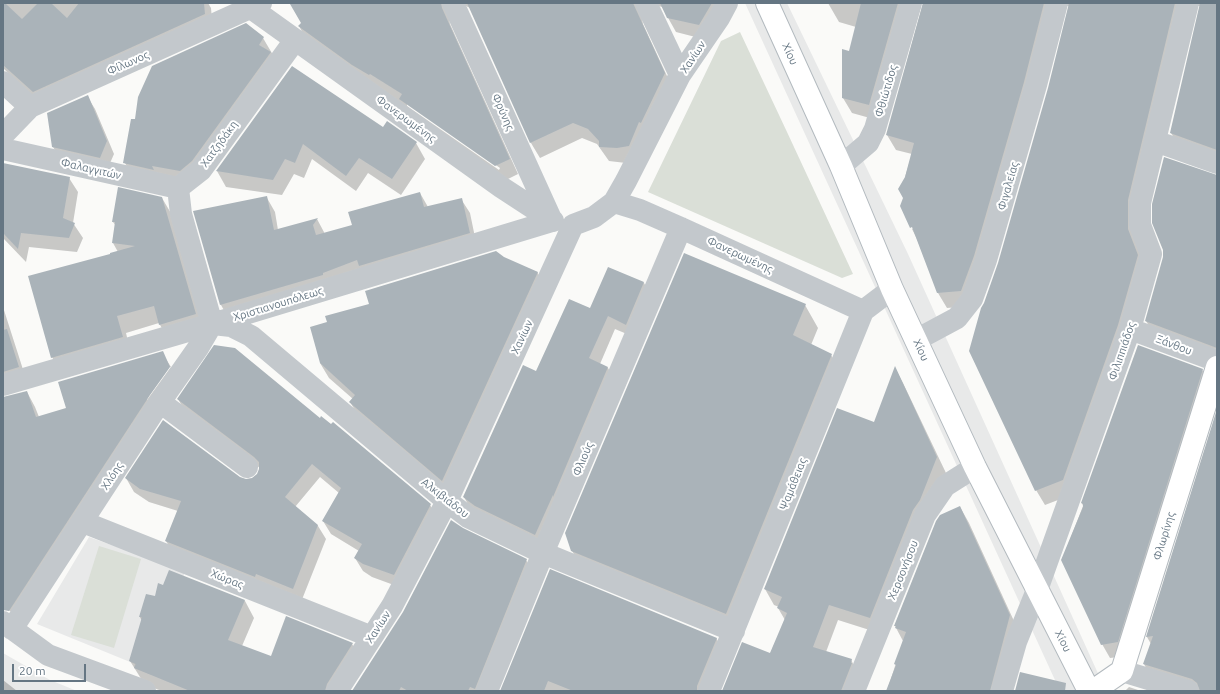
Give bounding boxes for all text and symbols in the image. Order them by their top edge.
street label: Χανίων [677,38,709,76]
street label: Χίου [779,41,801,67]
street label: Φίλωνος [105,48,151,78]
street label: Φθιώτιδος [872,63,900,119]
street label: Φρύνης [489,92,517,132]
street label: Φανερωμένης [373,93,439,145]
street label: Χατζηδάκη [198,118,240,170]
street label: Φαλαγγιτών [60,156,122,182]
street label: Φιγαλείας [995,160,1021,212]
street label: Φανερωμένης [705,234,775,276]
street label: Χριστιανουπόλεως [232,284,324,324]
street label: Χανίων [508,318,536,356]
street label: Φιλιππιάδος [1106,320,1138,382]
street label: Ξάνθου [1154,332,1194,358]
street label: Χίου [910,337,932,363]
street label: Φλιούς [570,440,596,478]
street label: Ψαμάθειας [777,456,809,512]
street label: Χλόης [98,460,126,492]
street label: Αλκιβιάδου [419,475,471,521]
street label: Φλωρίνης [1150,510,1178,562]
street label: Χερσονήσου [885,538,921,602]
street label: Χώρας [209,567,245,591]
street label: Χανίων [363,608,393,646]
street label: Χίου [1052,628,1074,654]
scale bar [14,656,88,682]
text: 20 m [19,664,46,677]

